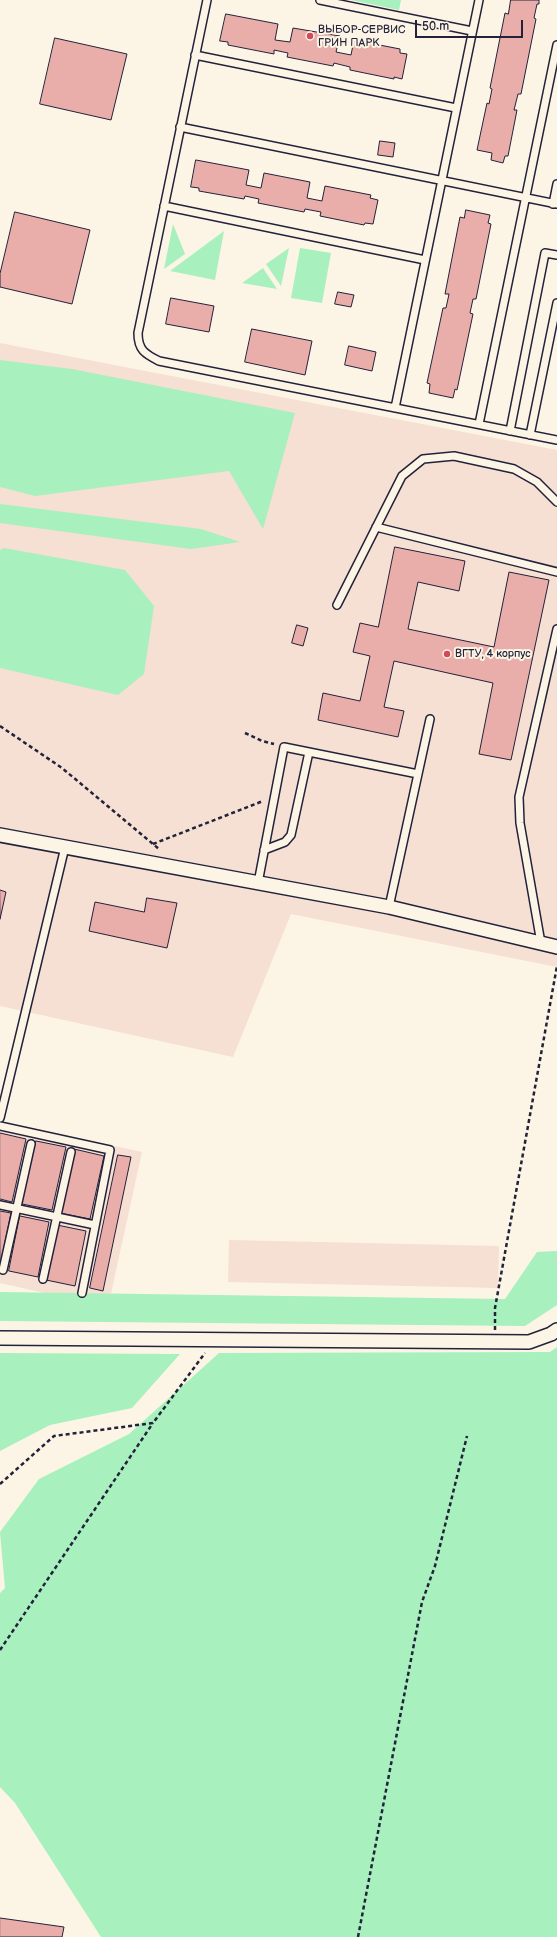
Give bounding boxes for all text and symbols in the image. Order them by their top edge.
scale bar [417,12,525,38]
text: 50 m [422,19,449,34]
place label: ВЫБОР-СЕРВИС ГРИН ПАРК [318,23,406,49]
marker: ВЫБОР-СЕРВИС ГРИН ПАРК [305,31,315,41]
place label: ВГТУ, 4 корпус [455,647,531,661]
marker: ВГТУ, 4 корпус [442,649,452,659]

